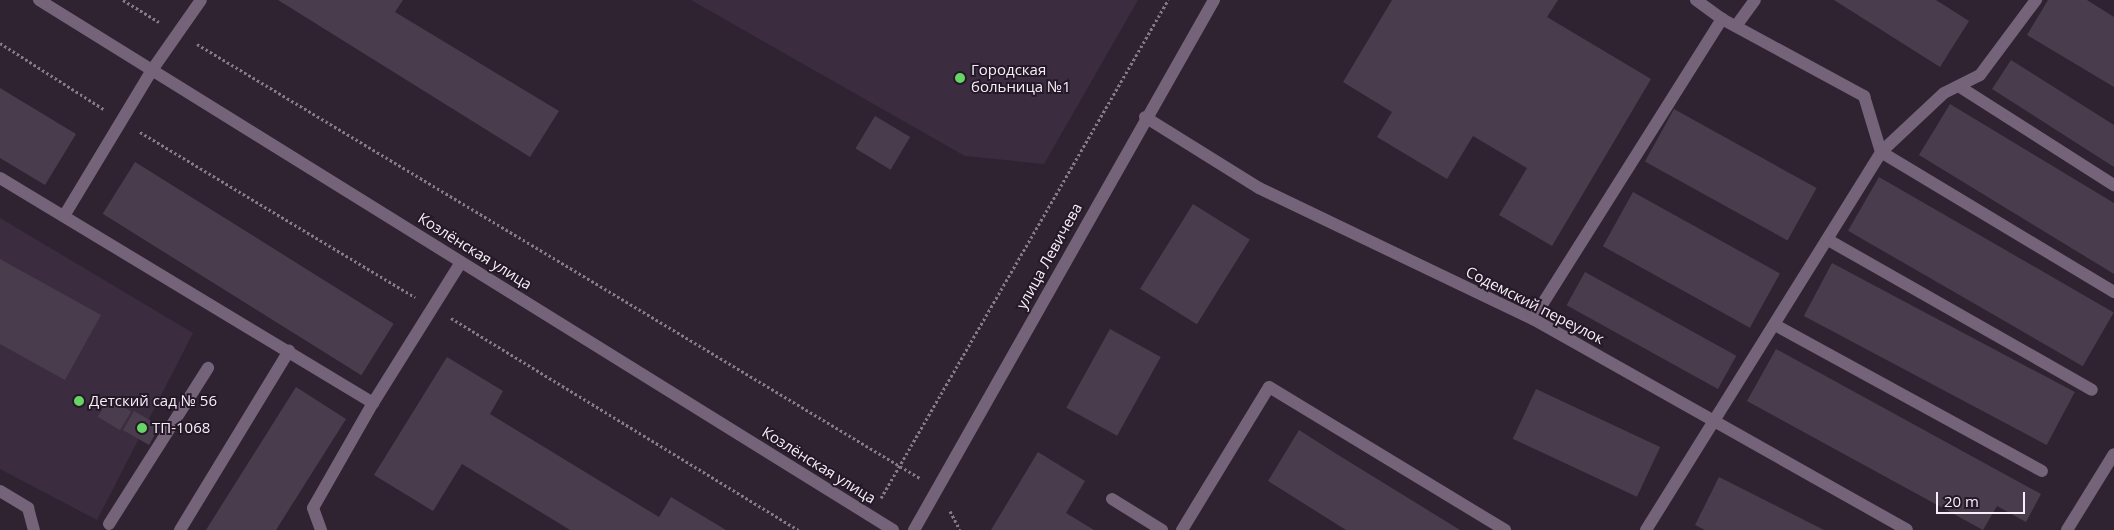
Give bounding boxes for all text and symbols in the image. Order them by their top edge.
place label: Городская больница №1 [971,60,1071,95]
marker: Городская больница №1 [953,71,967,85]
street label: улица Левичева [1012,200,1086,312]
street label: Козлёнская улица [415,209,535,293]
street label: Содемский переулок [1463,262,1607,348]
place label: Детский сад № 56 [89,392,217,410]
marker: Детский сад № 56 [73,395,85,407]
place label: ТП-1068 [152,419,210,437]
marker: ТП-1068 [136,422,148,434]
street label: Козлёнская улица [759,423,879,507]
scale bar [1939,482,2028,514]
text: 20 m [1944,491,1979,511]

